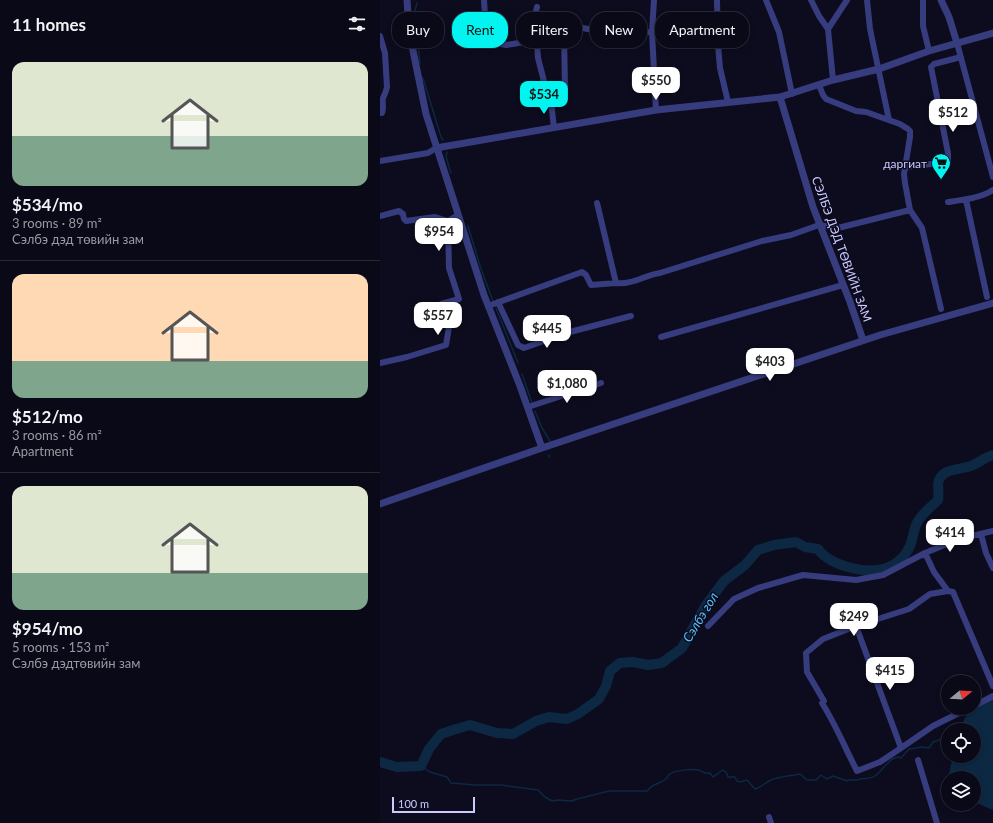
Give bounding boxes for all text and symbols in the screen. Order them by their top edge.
chip: Buy [392,12,444,48]
chip: Rent [452,12,508,48]
chip: Filters [516,12,582,48]
chip: New [590,12,647,48]
chip: Apartment [655,12,749,48]
icon: filters [346,13,368,35]
text: 11 homes [12,14,86,35]
pin: $550 [632,67,680,101]
text: $550 [641,72,671,88]
pin: $534 [520,81,568,115]
text: $534 [529,86,559,102]
icon: home [154,88,226,160]
pin: $512 [929,99,977,133]
text: $512 [938,104,968,120]
supermarket icon: даргиат [930,152,952,180]
place label: даргиат [883,156,927,171]
street label: СЭЛБЭ ДЭД ТӨВИЙН ЗАМ [809,174,875,324]
text: $534/mo [12,194,83,215]
text: 3 rooms · 89 m² [12,215,102,231]
pin: $954 [415,218,463,252]
text: $954 [424,223,454,239]
text: Сэлбэ дэд төвийн зам [12,231,144,247]
icon: home [154,300,226,372]
pin: $557 [414,302,462,336]
text: $557 [423,307,453,323]
pin: $445 [523,315,571,349]
text: $445 [532,320,562,336]
pin: $403 [746,348,794,382]
text: $403 [755,353,785,369]
pin: $1,080 [534,370,600,404]
text: $1,080 [547,375,587,391]
text: $512/mo [12,406,83,427]
text: 3 rooms · 86 m² [12,427,102,443]
text: Apartment [12,443,73,459]
icon: home [154,512,226,584]
pin: $414 [926,519,974,553]
text: $414 [935,524,965,540]
water label: Сэлбэ гол [679,589,721,645]
pin: $249 [830,603,878,637]
text: $249 [839,608,869,624]
text: $954/mo [12,618,83,639]
text: 5 rooms · 153 m² [12,639,109,655]
text: Сэлбэ дэдтөвийн зам [12,655,140,671]
pin: $415 [866,657,914,691]
text: $415 [875,662,905,678]
north arrow [941,675,981,715]
map controls [941,675,981,811]
button: locate [941,723,981,763]
button: layers [941,771,981,811]
scale bar [392,795,475,814]
text: 100 m [398,797,429,810]

